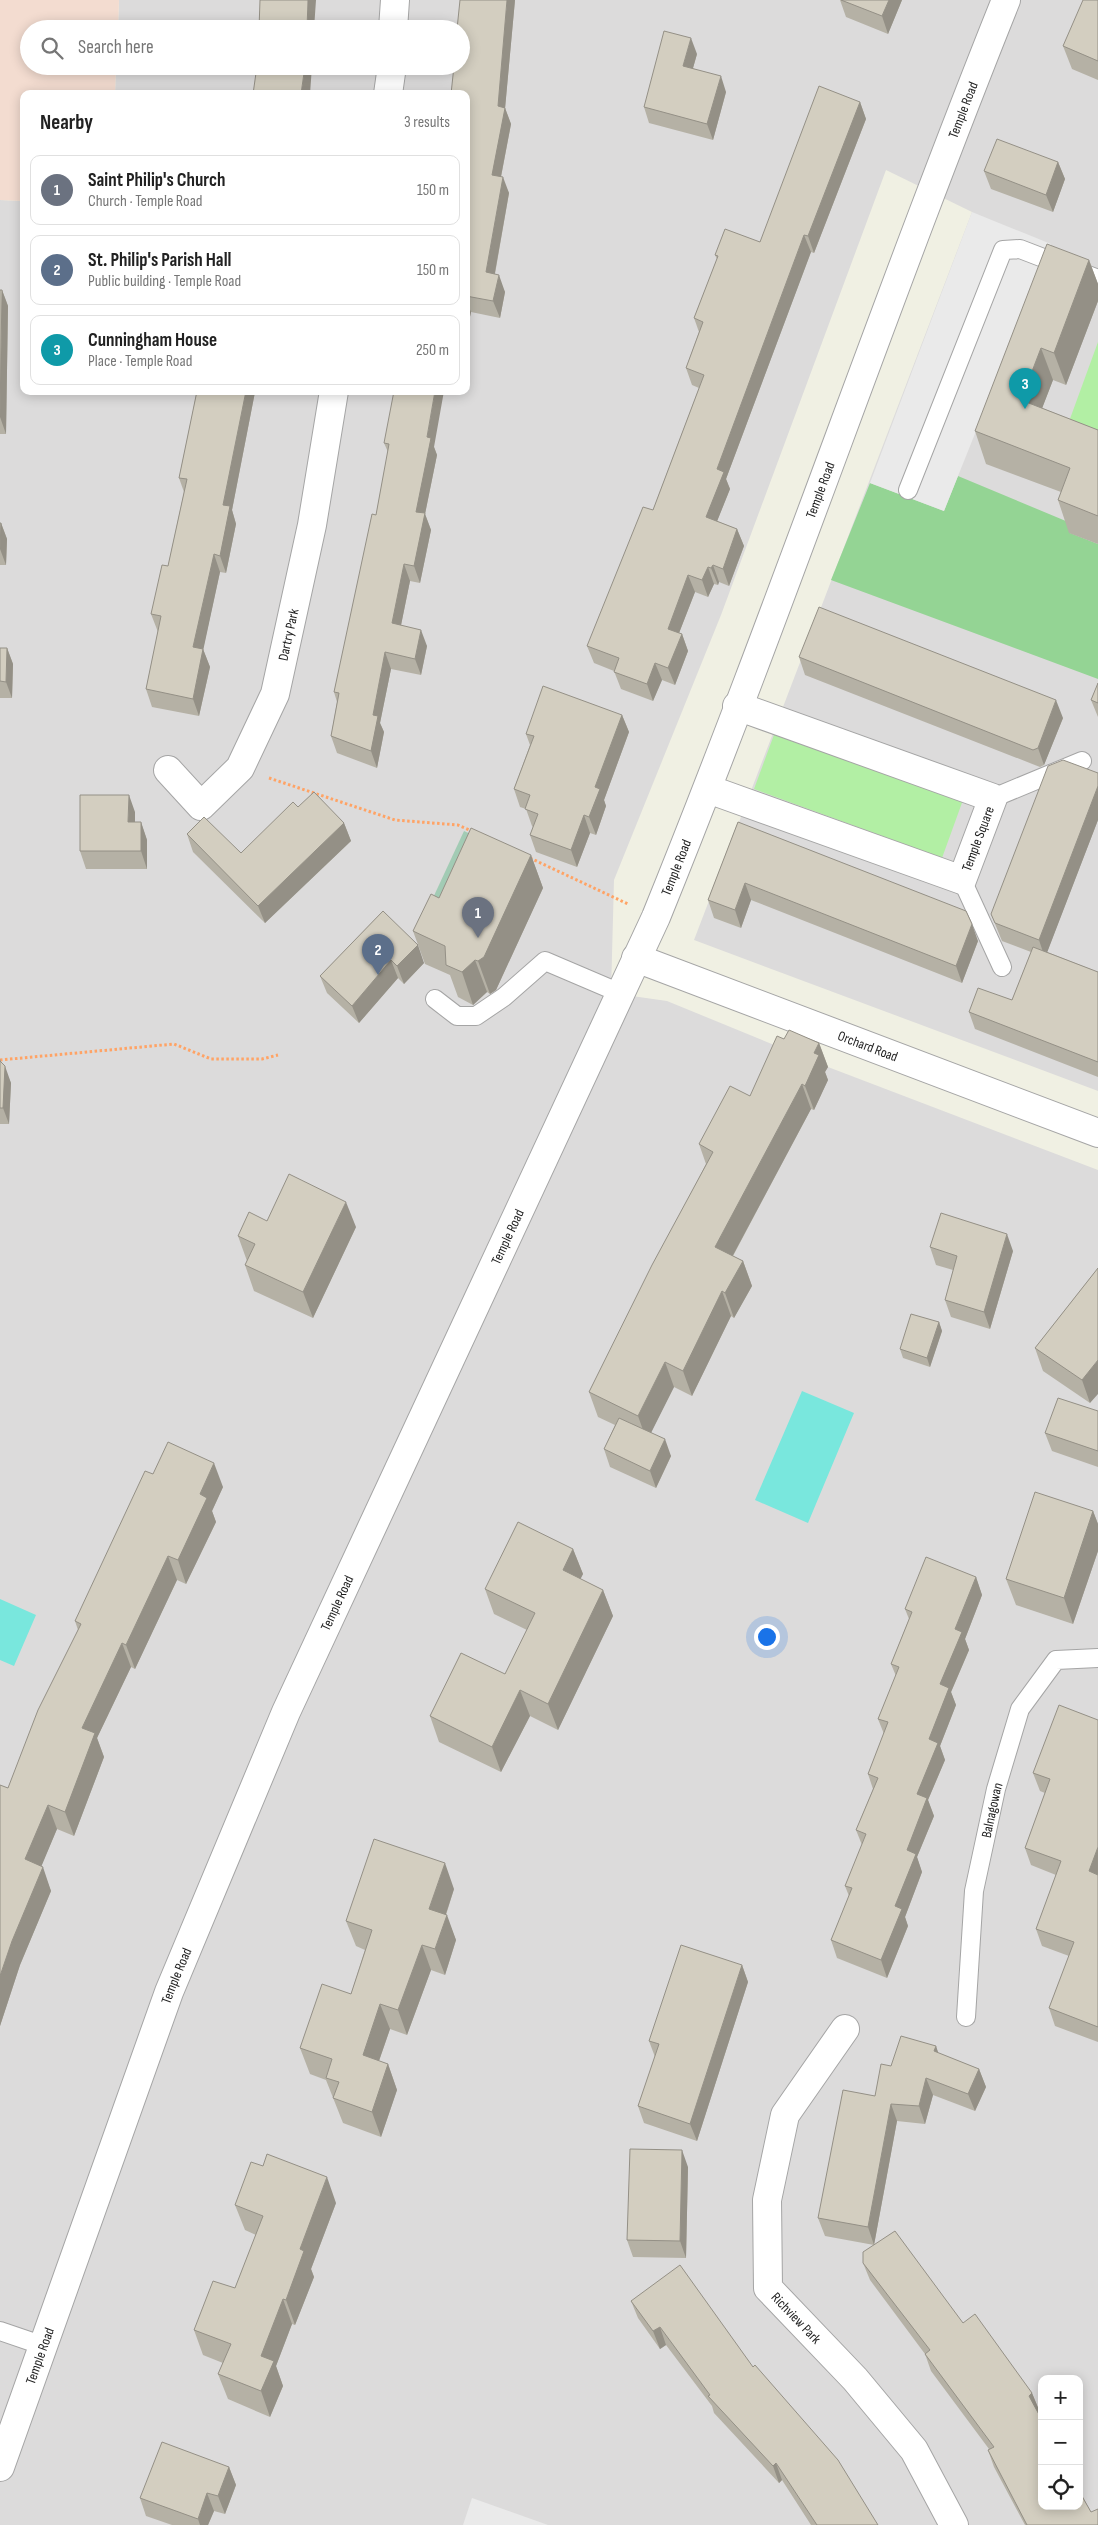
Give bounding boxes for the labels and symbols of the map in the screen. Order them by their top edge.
street label: Temple Road [945,79,982,141]
pin: 3 [1009,368,1041,409]
street label: Temple Road [802,459,839,521]
street label: Dartry Park [275,606,303,662]
street label: Temple Square [958,804,998,874]
street label: Temple Road [658,837,695,898]
pin: 1 [462,897,494,938]
pin: 2 [362,934,394,975]
street label: Orchard Road [835,1027,900,1065]
street label: Temple Road [488,1206,528,1267]
street label: Temple Road [317,1573,357,1633]
your location [754,1624,780,1650]
street label: Balnagowan [978,1781,1006,1839]
street label: Temple Road [158,1945,196,2006]
street label: Richview Park [768,2289,825,2348]
street label: Temple Road [22,2325,58,2387]

